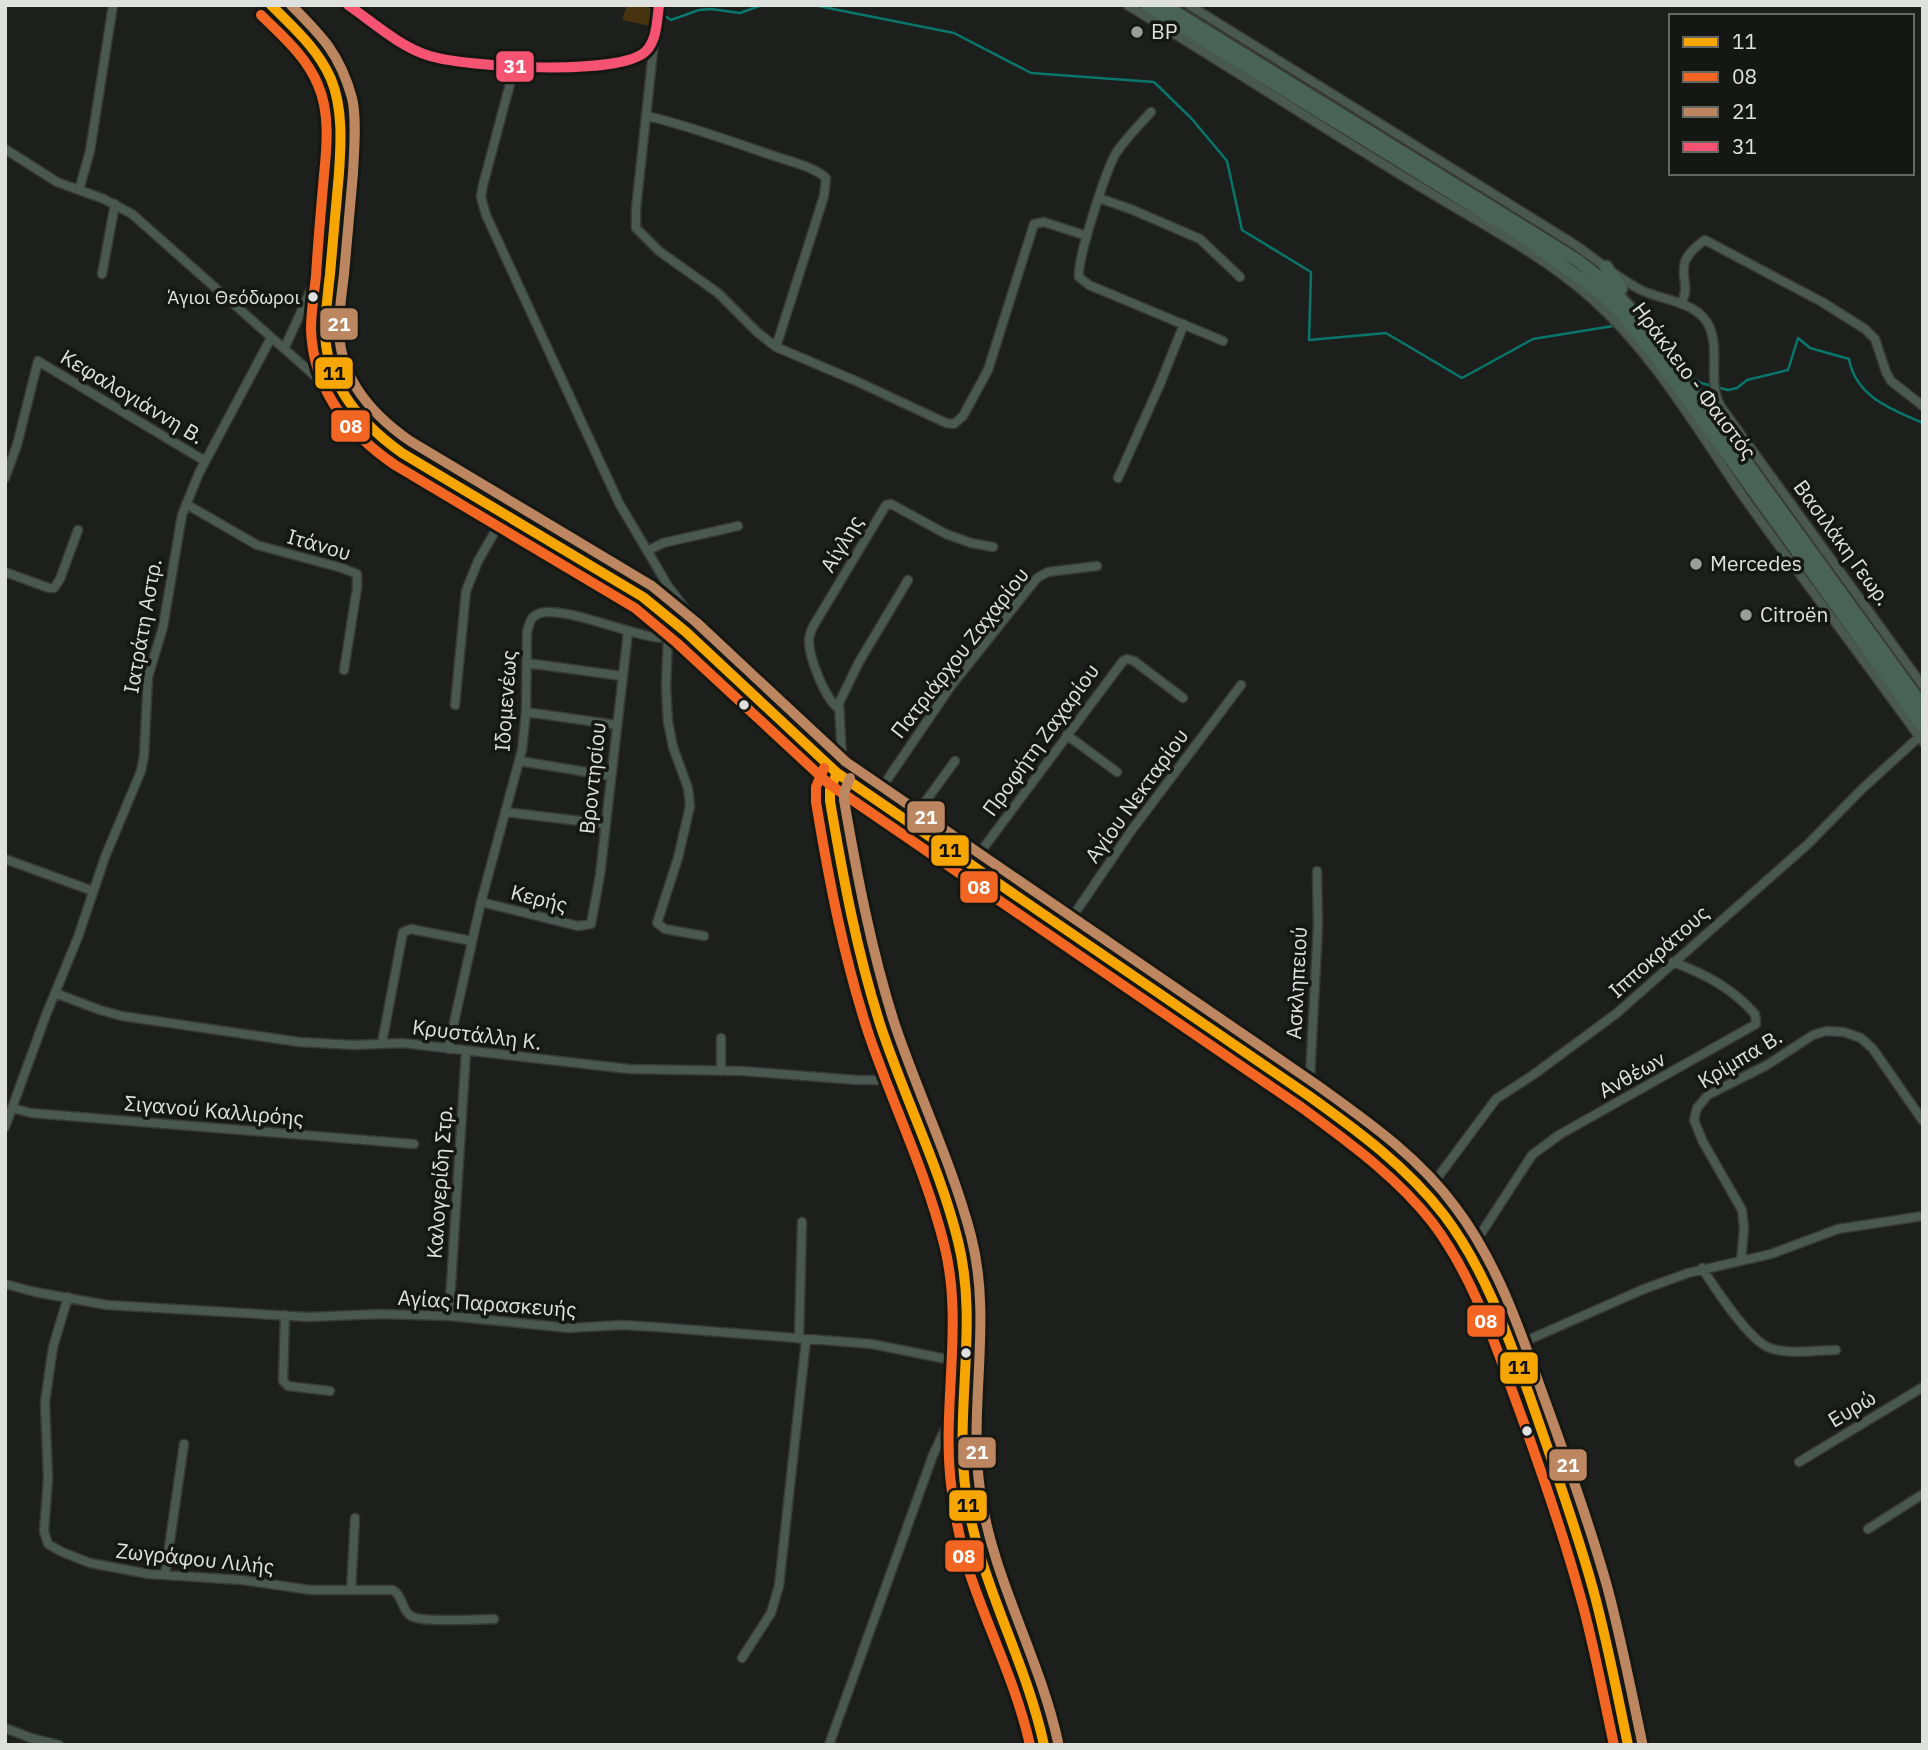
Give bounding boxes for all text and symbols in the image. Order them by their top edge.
legend [1669,14,1914,175]
place label: BP [1151,17,1177,45]
marker: BP [1129,24,1145,40]
text: 11 [1732,27,1757,55]
line badge: 31 [495,50,535,83]
text: 31 [504,54,527,78]
text: 08 [1732,62,1757,90]
text: 21 [1732,97,1757,125]
text: 31 [1732,132,1757,160]
place label: Άγιοι Θεόδωροι [167,285,300,309]
marker: Άγιοι Θεόδωροι [306,290,320,304]
street label: Ηράκλειο - Φαιστός [1626,296,1763,465]
line badge: 21 [319,307,359,341]
text: 21 [328,312,351,336]
street label: Κεφαλογιάννη Β. [56,342,209,450]
line badge: 11 [314,356,354,390]
text: 11 [323,361,346,385]
line badge: 08 [330,409,371,443]
text: 08 [340,414,362,438]
street label: Βασιλάκη Γεωρ. [1788,474,1898,611]
street label: Αίγλης [813,510,869,577]
street label: Ιτάνου [284,522,355,567]
place label: Mercedes [1710,549,1802,577]
street label: Ιατράτη Αστρ. [116,556,168,695]
marker: Mercedes [1688,556,1704,572]
street label: Πατριάρχου Ζαχαρίου [884,561,1035,744]
place label: Citroën [1760,600,1828,628]
marker: Citroën [1738,607,1754,623]
street label: Ιδομενέως [487,649,523,753]
street label: Προφήτη Ζαχαρίου [975,658,1105,821]
unlabelled marker [737,698,751,712]
street label: Βροντησίου [572,721,612,835]
street label: Αγίου Νεκταρίου [1078,723,1194,868]
line badge: 21 [906,800,946,834]
text: 21 [915,805,938,829]
line badge: 11 [930,834,970,867]
text: 11 [939,838,962,862]
line badge: 08 [959,870,999,904]
text: 08 [968,875,990,899]
street label: Κερής [508,877,570,919]
street label: Ιπποκράτους [1602,899,1714,1004]
street label: Ασκληπειού [1279,926,1313,1040]
street label: Κρυστάλλη Κ. [411,1012,543,1056]
street label: Κρίμπα Β. [1692,1022,1787,1094]
street label: Ανθέων [1593,1044,1670,1104]
street label: Σιγανού Καλλιρόης [123,1088,305,1132]
street label: Καλογερίδη Στρ. [420,1104,458,1260]
street label: Αγίας Παρασκευής [397,1283,577,1323]
line badge: 08 [1466,1304,1506,1338]
text: 08 [1475,1309,1497,1333]
unlabelled marker [959,1346,973,1360]
line badge: 11 [1499,1351,1539,1385]
text: 11 [1508,1355,1531,1379]
street label: Ευρώ [1822,1383,1881,1433]
unlabelled marker [1520,1424,1534,1438]
line badge: 21 [957,1436,997,1469]
text: 21 [966,1440,989,1464]
line badge: 21 [1548,1448,1588,1482]
text: 21 [1557,1453,1580,1477]
line badge: 11 [948,1489,988,1522]
text: 11 [957,1493,980,1517]
street label: Ζωγράφου Λιλής [115,1536,276,1580]
line badge: 08 [944,1539,985,1573]
text: 08 [953,1544,975,1568]

